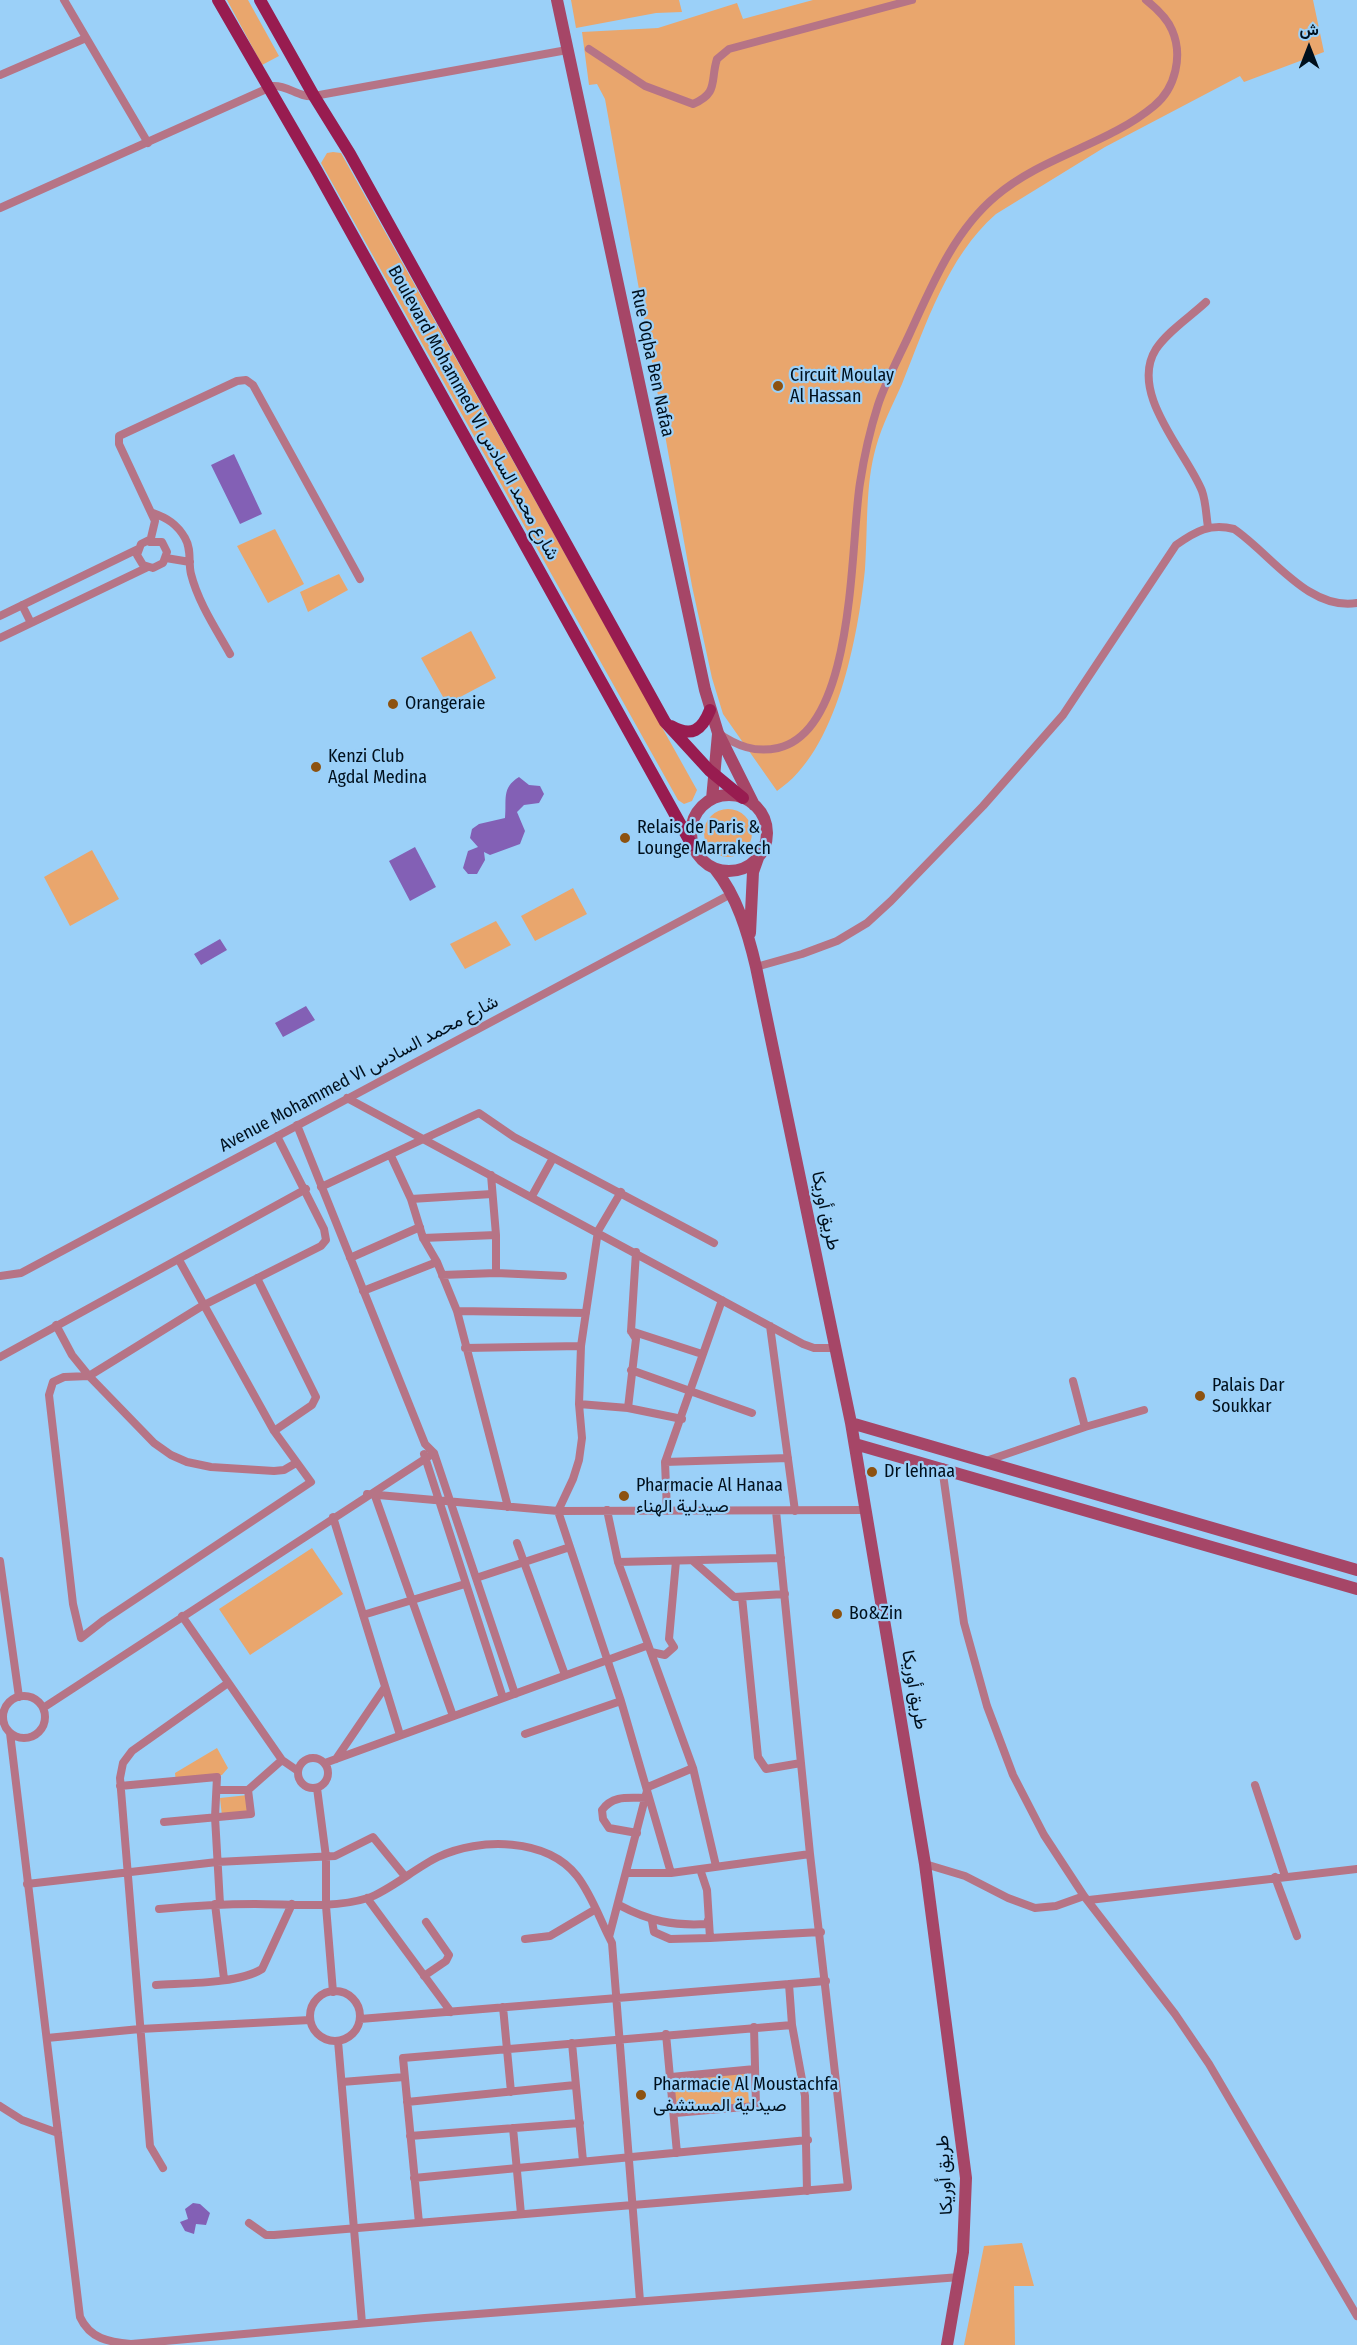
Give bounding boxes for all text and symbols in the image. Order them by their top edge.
north arrow [1279,18,1339,78]
text: ش [1299,20,1319,39]
street label: Boulevard Mohammed VI شارع محمد السادس [383,262,563,564]
street label: Rue Oqba Ben Nafaa [626,287,678,439]
place label: Circuit Moulay Al Hassan [790,365,894,407]
marker: Circuit Moulay Al Hassan [771,379,785,393]
place label: Orangeraie [405,693,485,715]
marker: Orangeraie [386,697,400,711]
place label: Kenzi Club Agdal Medina [328,746,427,789]
marker: Kenzi Club Agdal Medina [309,760,323,774]
place label: Relais de Paris & Lounge Marrakech [637,817,771,860]
marker: Relais de Paris & Lounge Marrakech [618,831,632,845]
street label: Avenue Mohammed VI شارع محمد السادس [216,991,502,1157]
street label: طريق أوريكا [806,1170,844,1252]
place label: Palais Dar Soukkar [1212,1375,1284,1418]
marker: Palais Dar Soukkar [1193,1389,1207,1403]
place label: Dr lehnaa [884,1461,955,1483]
marker: Dr lehnaa [865,1465,879,1479]
place label: Pharmacie Al Hanaa صيدلية الهناء [636,1475,783,1518]
marker: Pharmacie Al Hanaa صيدلية الهناء [617,1489,631,1503]
place label: Bo&Zin [849,1603,903,1625]
marker: Bo&Zin [830,1607,844,1621]
street label: طريق أوريكا [896,1649,932,1731]
place label: Pharmacie Al Moustachfa صيدلية المستشفى [653,2074,838,2116]
marker: Pharmacie Al Moustachfa صيدلية المستشفى [634,2088,648,2102]
street label: طريق أوريكا [932,2134,958,2216]

